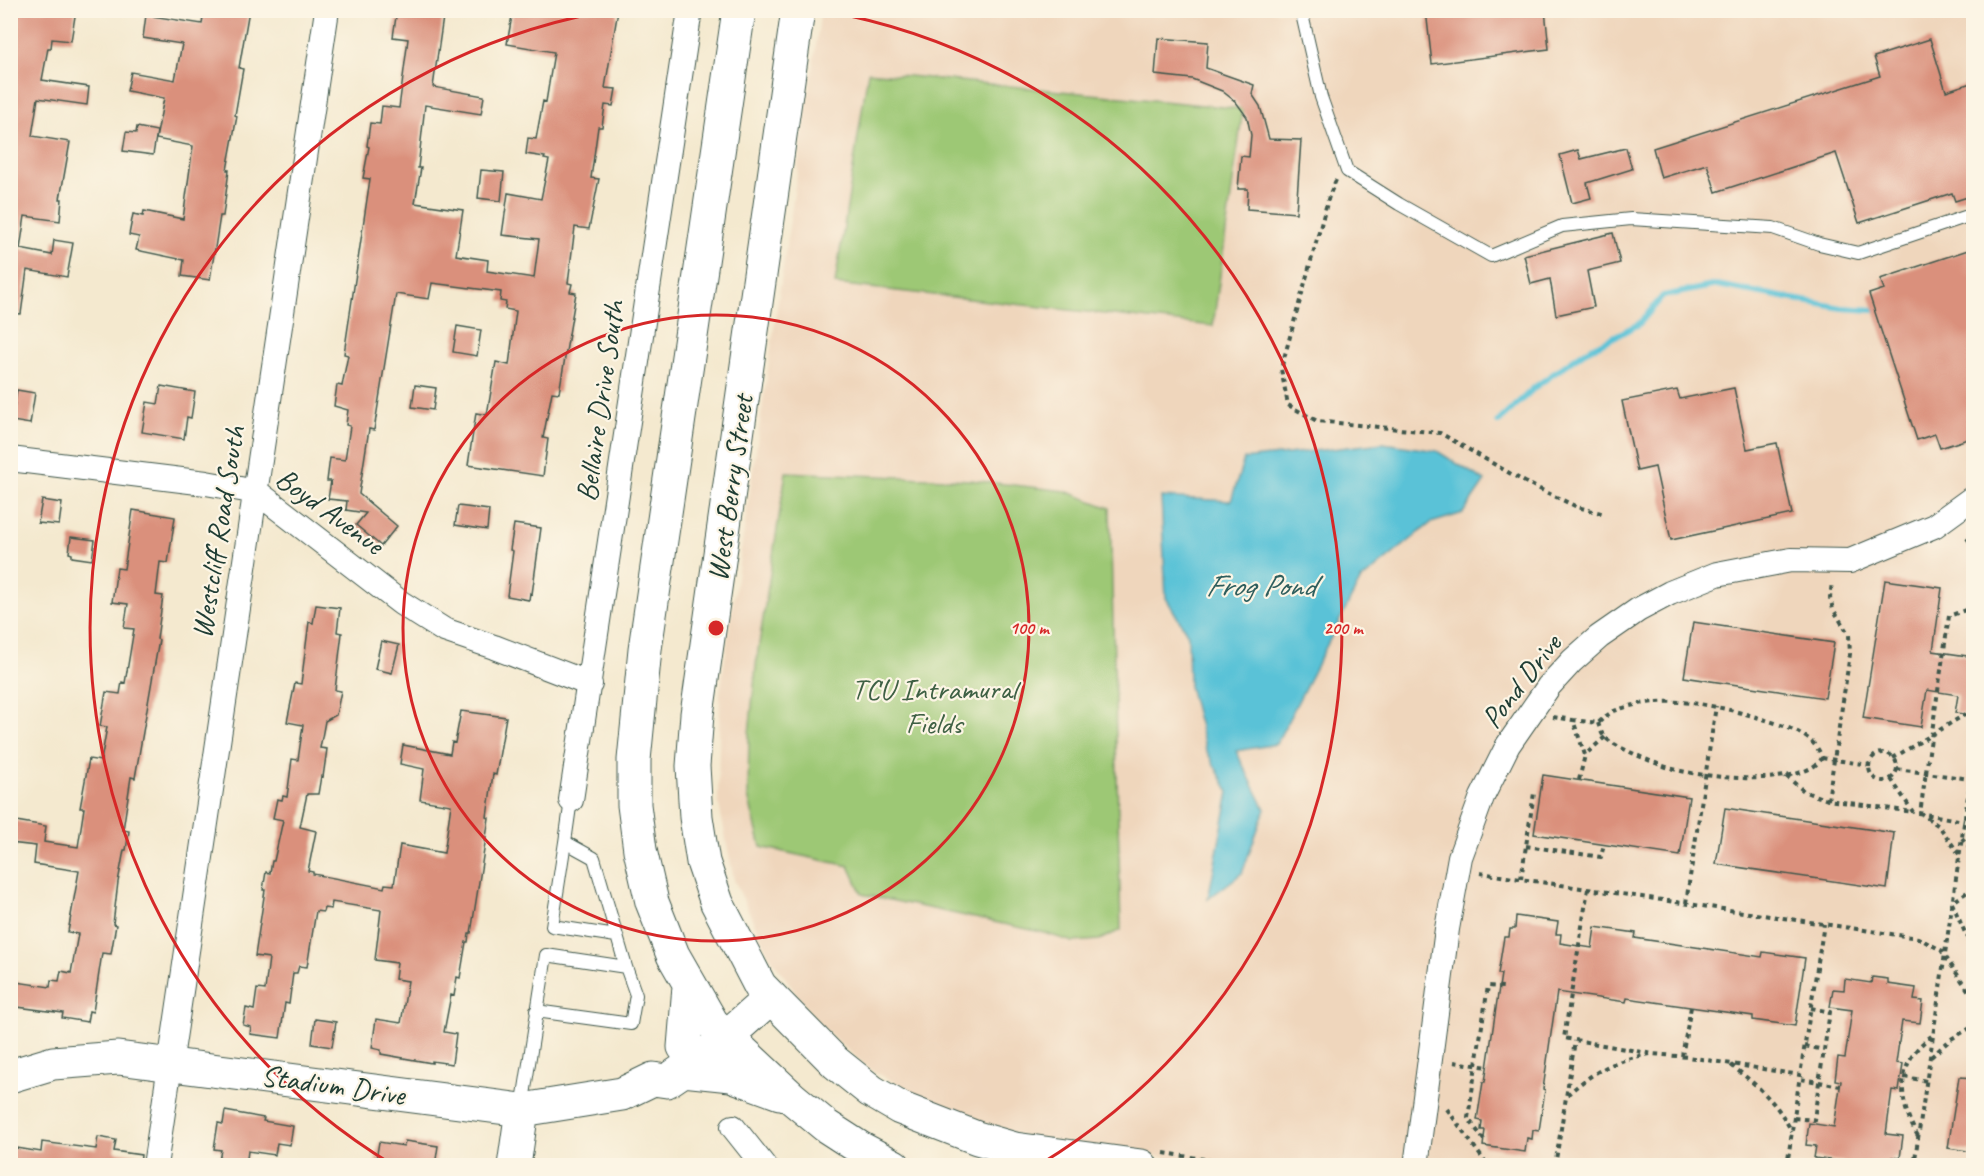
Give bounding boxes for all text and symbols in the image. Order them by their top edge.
street label: Bellaire Drive South [567,296,633,504]
street label: West Berry Street [698,390,762,583]
street label: Westcliff Road South [182,423,254,641]
street label: Boyd Avenue [269,459,393,564]
water label: Frog Pond [1206,565,1324,606]
text: 100 m [1010,617,1050,639]
text: 200 m [1324,617,1364,639]
centre of rings [706,618,726,638]
street label: Pond Drive [1472,624,1571,736]
park label: TCU Intramural Fields [851,670,1021,742]
street label: Stadium Drive [259,1056,409,1114]

